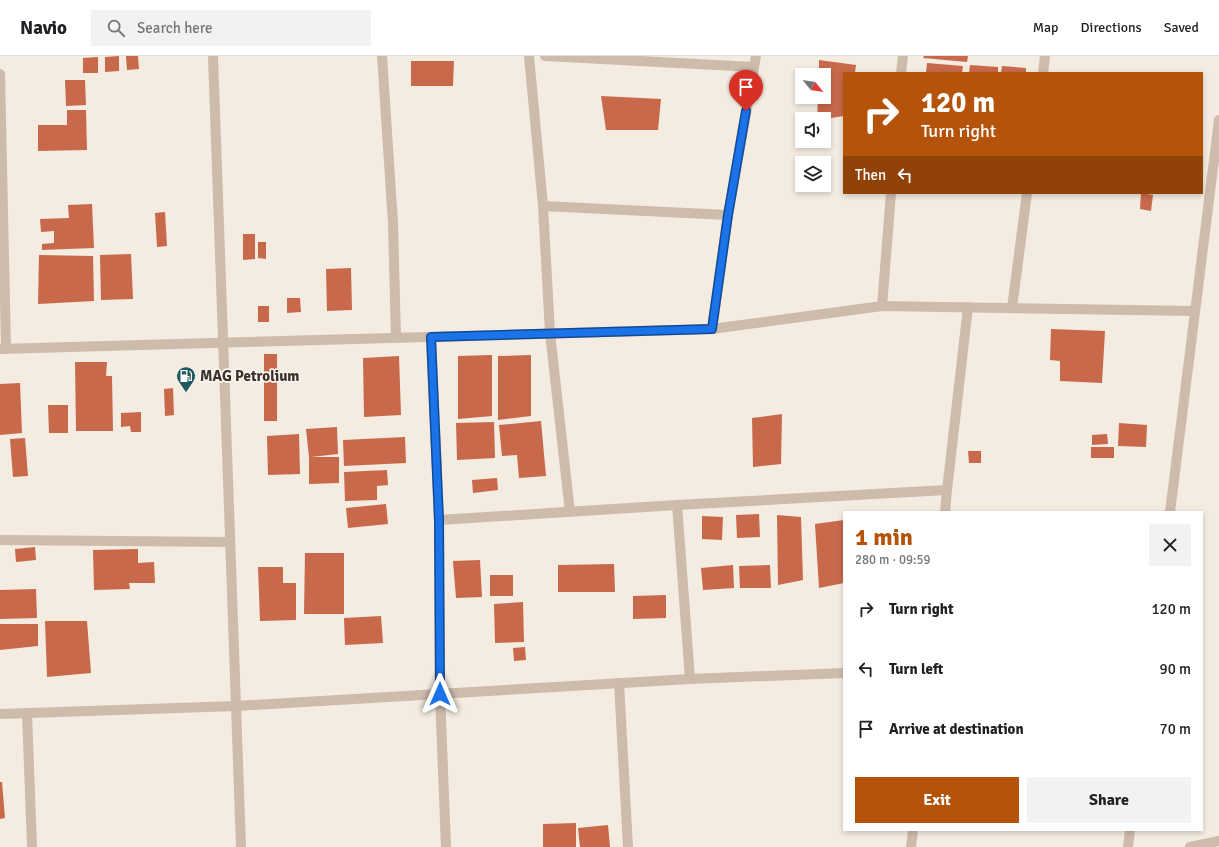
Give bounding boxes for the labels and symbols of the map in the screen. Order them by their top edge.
north arrow [795,68,831,104]
pin [729,70,763,111]
fuel station icon: MAG Petrolium [175,365,197,393]
place label: MAG Petrolium [200,367,300,385]
position arrow [419,673,461,715]

